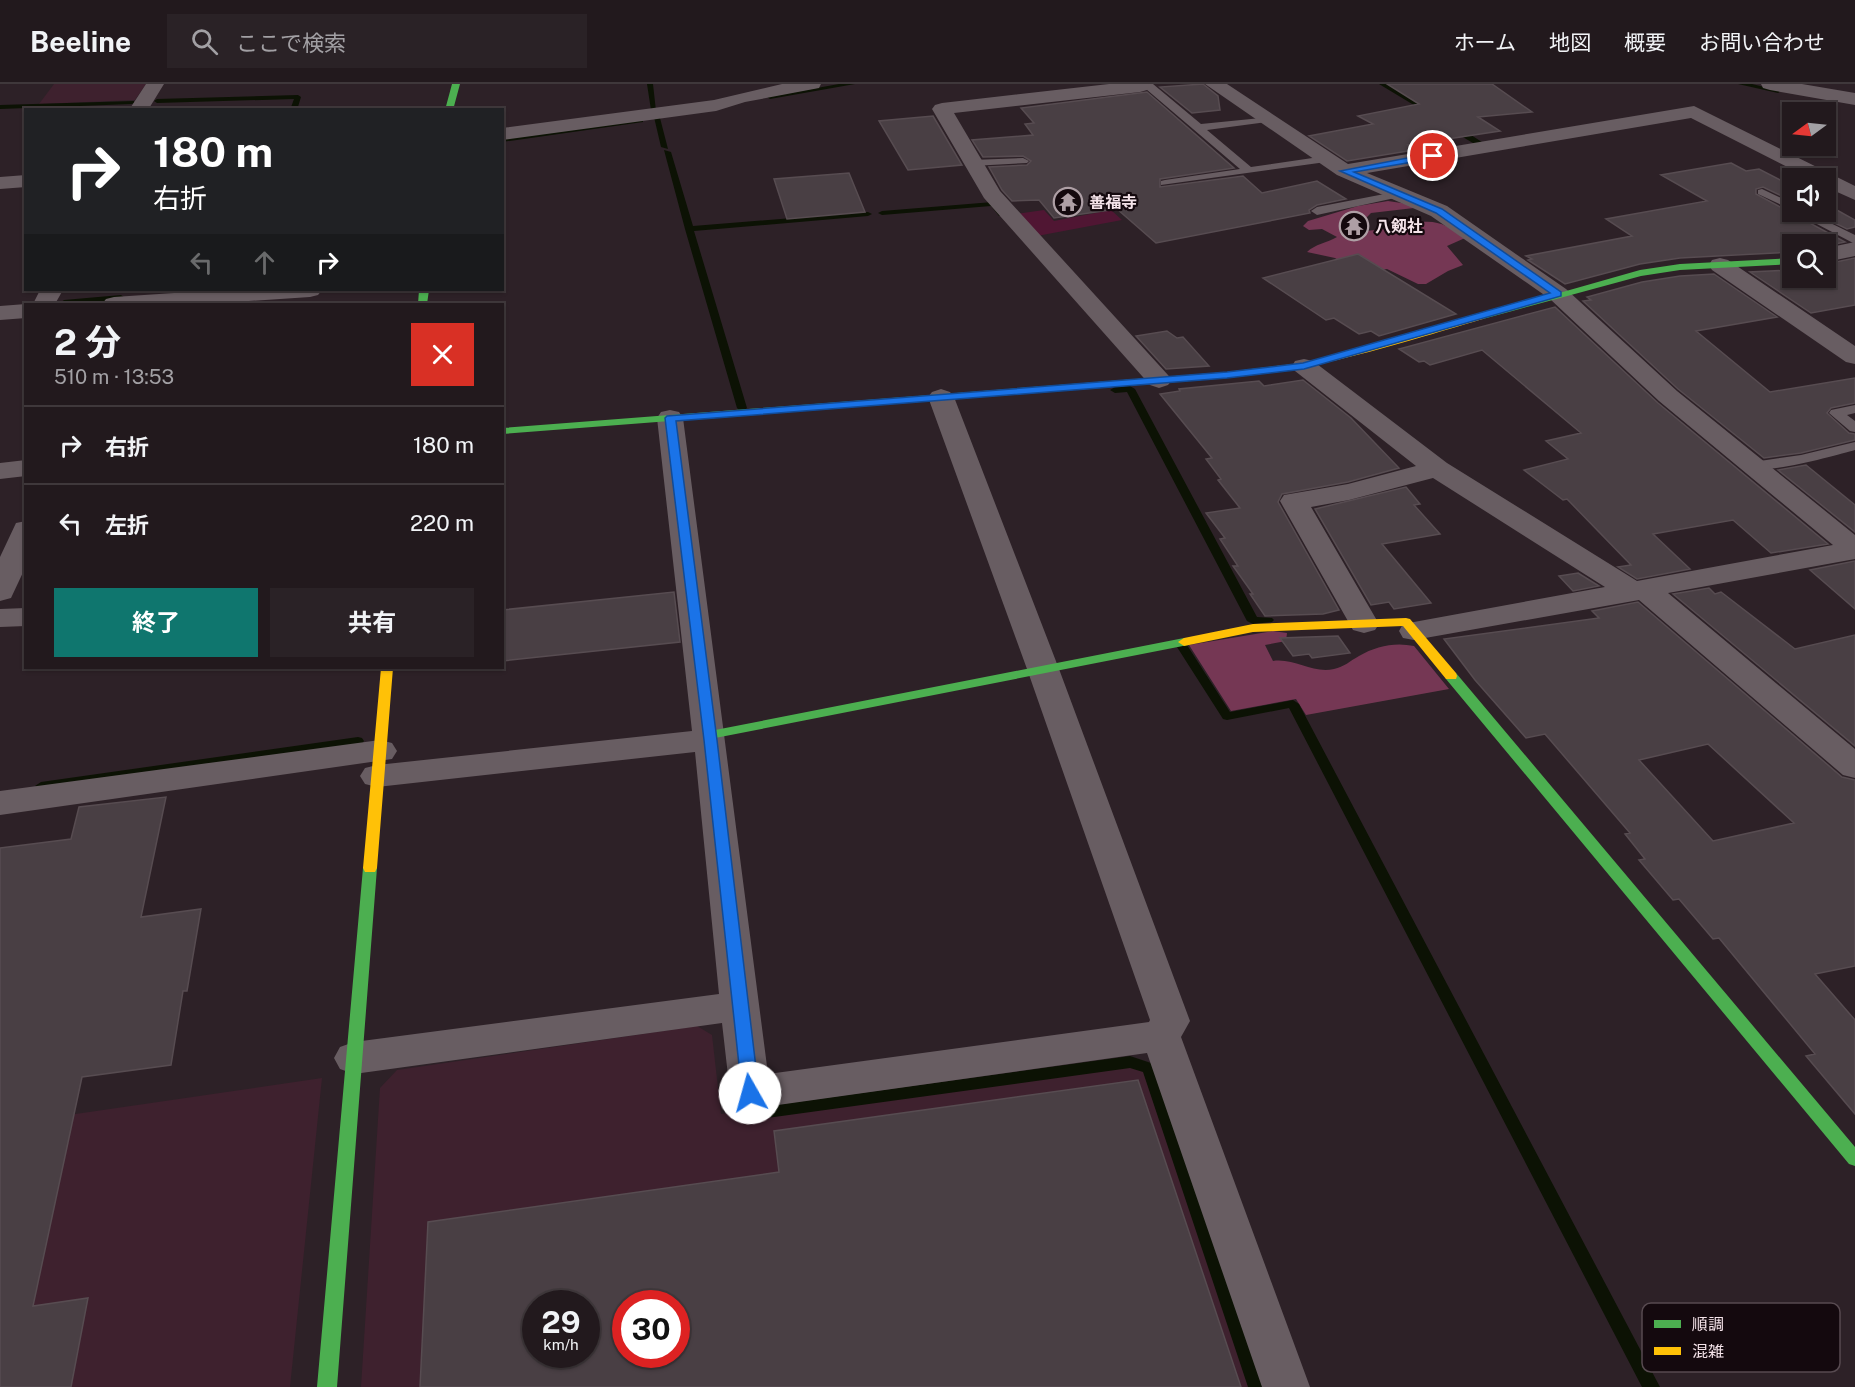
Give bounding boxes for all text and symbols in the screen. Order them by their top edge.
search box [167,14,587,68]
text: Beeline [30,25,131,58]
icon: search [188,25,221,58]
text: ここで検索 [236,30,346,56]
text: ホーム [1454,30,1516,55]
text: 地図 [1549,30,1591,55]
text: 概要 [1624,30,1666,55]
text: お問い合わせ [1699,30,1825,55]
north arrow [1782,102,1836,156]
map controls [1782,102,1836,288]
text: 180 m [153,127,273,176]
pin [1407,130,1458,181]
icon: right [54,132,132,210]
icon: arrive [1416,139,1449,172]
button: sound [1782,168,1836,222]
text: 右折 [153,182,207,214]
temple icon: 善福寺 [1052,186,1084,218]
place label: 善福寺 [1089,193,1137,212]
temple icon: 八剱社 [1338,210,1370,242]
place label: 八剱社 [1375,217,1423,236]
button: search [1782,234,1836,288]
icon: left [185,246,218,279]
icon: ahead [248,246,281,279]
icon: right [311,246,344,279]
text: 2 分 [54,321,121,363]
button: close [411,323,474,386]
text: 510 m · 13:53 [54,365,174,389]
icon: right [54,429,87,462]
text: 180 m [413,432,474,458]
text: 右折 [105,434,149,460]
icon: left [54,507,87,540]
text: 220 m [410,510,474,536]
text: 左折 [105,512,149,538]
button: 終了 [54,588,258,657]
button: 共有 [270,588,474,657]
position arrow [718,1061,782,1125]
speed limit sign: 30 [612,1290,690,1368]
legend [1642,1303,1840,1372]
text: 29 [542,1304,580,1340]
text: 順調 [1692,1315,1724,1334]
text: km/h [543,1336,579,1353]
text: 混雑 [1692,1342,1724,1361]

